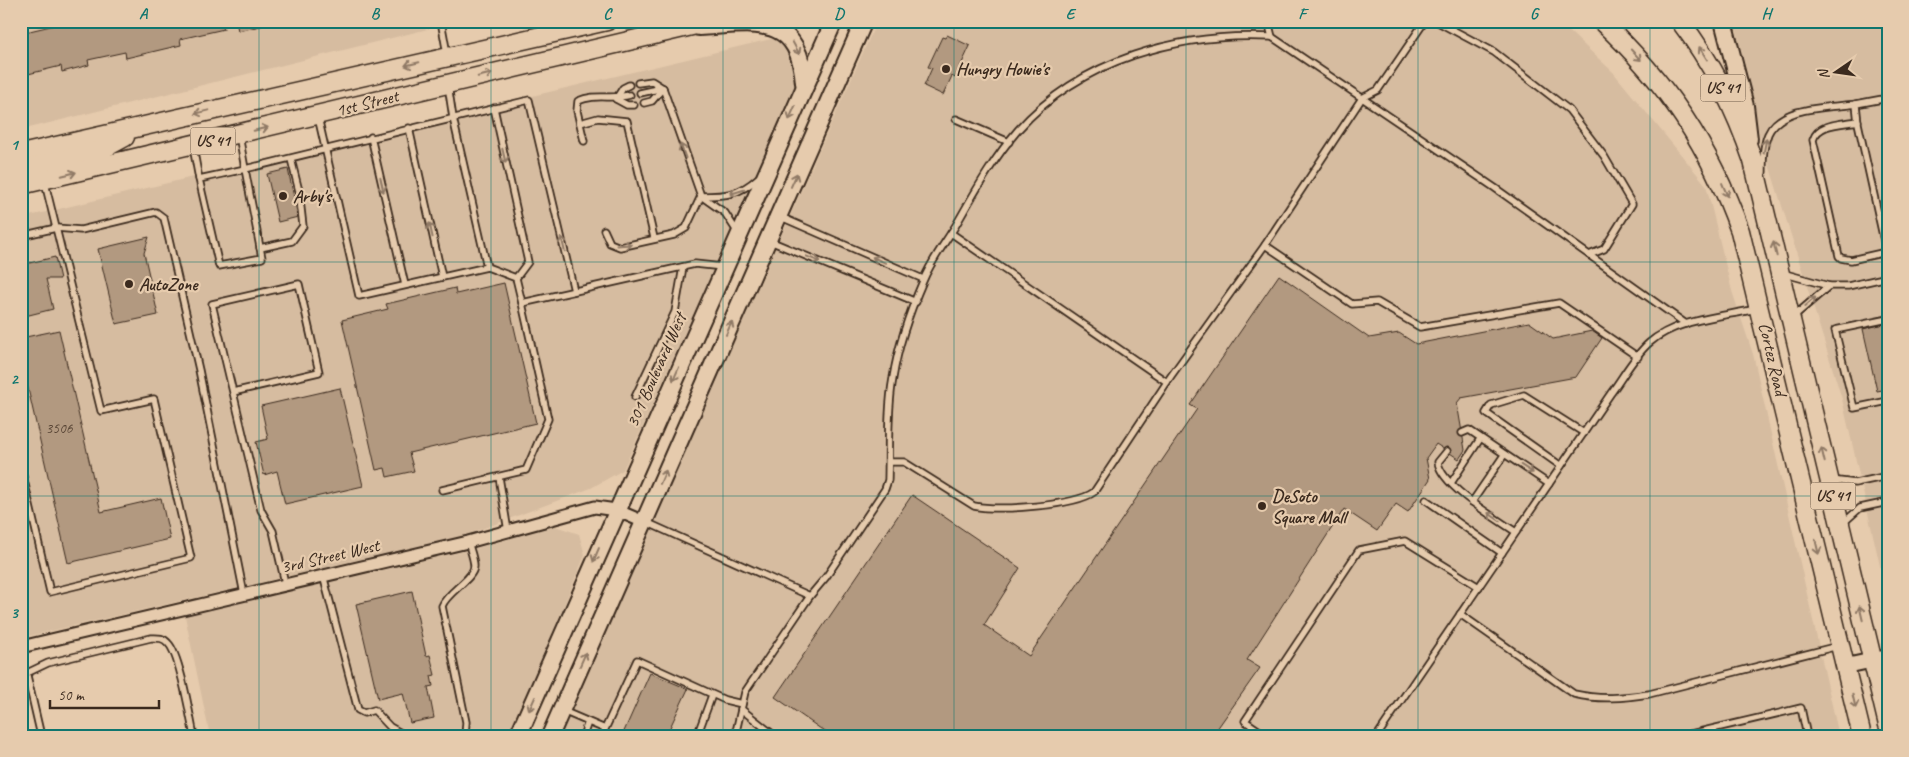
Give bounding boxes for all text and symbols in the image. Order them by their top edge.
text: A [139,4,149,24]
text: B [371,4,381,24]
text: C [603,4,613,24]
text: D [834,4,845,24]
text: E [1066,4,1077,24]
text: F [1298,4,1309,24]
text: G [1530,4,1540,24]
text: H [1761,4,1773,24]
one-way arrow [792,41,802,55]
one-way arrow [1698,47,1708,61]
north arrow [1812,48,1862,98]
one-way arrow [1630,49,1642,62]
place label: Hungry Howie's [956,58,1051,80]
one-way arrow [404,60,420,69]
marker: Hungry Howie's [940,63,952,75]
text: N [1814,66,1833,81]
one-way arrow [477,70,493,79]
road number: US 41 [1700,75,1746,102]
street label: 1st Street [334,84,402,121]
one-way arrow [786,105,796,120]
one-way arrow [195,108,211,118]
one-way arrow [253,124,269,133]
road number: US 41 [190,128,236,154]
text: 1 [10,135,19,155]
one-way arrow [1761,138,1771,154]
one-way arrow [678,144,687,159]
one-way arrow [500,147,509,163]
one-way arrow [60,169,76,178]
one-way arrow [790,173,800,188]
one-way arrow [378,176,387,192]
one-way arrow [1720,182,1730,197]
place label: Arby's [293,185,333,207]
one-way arrow [729,188,745,198]
marker: Arby's [277,190,289,202]
one-way arrow [426,222,435,238]
one-way arrow [558,236,567,252]
one-way arrow [616,241,632,250]
one-way arrow [1770,242,1779,258]
one-way arrow [872,254,887,264]
one-way arrow [805,255,820,264]
place label: AutoZone [139,273,199,295]
marker: AutoZone [123,278,135,290]
one-way arrow [1804,296,1817,308]
street label: 301 Boulevard West [621,307,692,430]
street label: Cortez Road [1754,320,1793,400]
one-way arrow [725,321,735,336]
one-way arrow [671,366,681,381]
text: 2 [10,369,19,389]
house number: 3506 [45,419,74,438]
one-way arrow [1818,447,1827,463]
one-way arrow [1519,465,1533,475]
one-way arrow [659,470,669,485]
road number: US 41 [1810,482,1856,510]
place label: DeSoto Square Mall [1272,485,1349,528]
marker: DeSoto Square Mall [1256,500,1268,512]
one-way arrow [1487,512,1501,522]
street label: 3rd Street West [279,534,383,578]
one-way arrow [1813,539,1822,555]
one-way arrow [591,547,601,562]
text: 3 [10,603,19,623]
one-way arrow [1856,605,1865,621]
one-way arrow [579,652,589,667]
scale bar [50,677,159,709]
text: 50 m [58,686,85,705]
one-way arrow [1850,693,1859,709]
one-way arrow [526,696,536,711]

